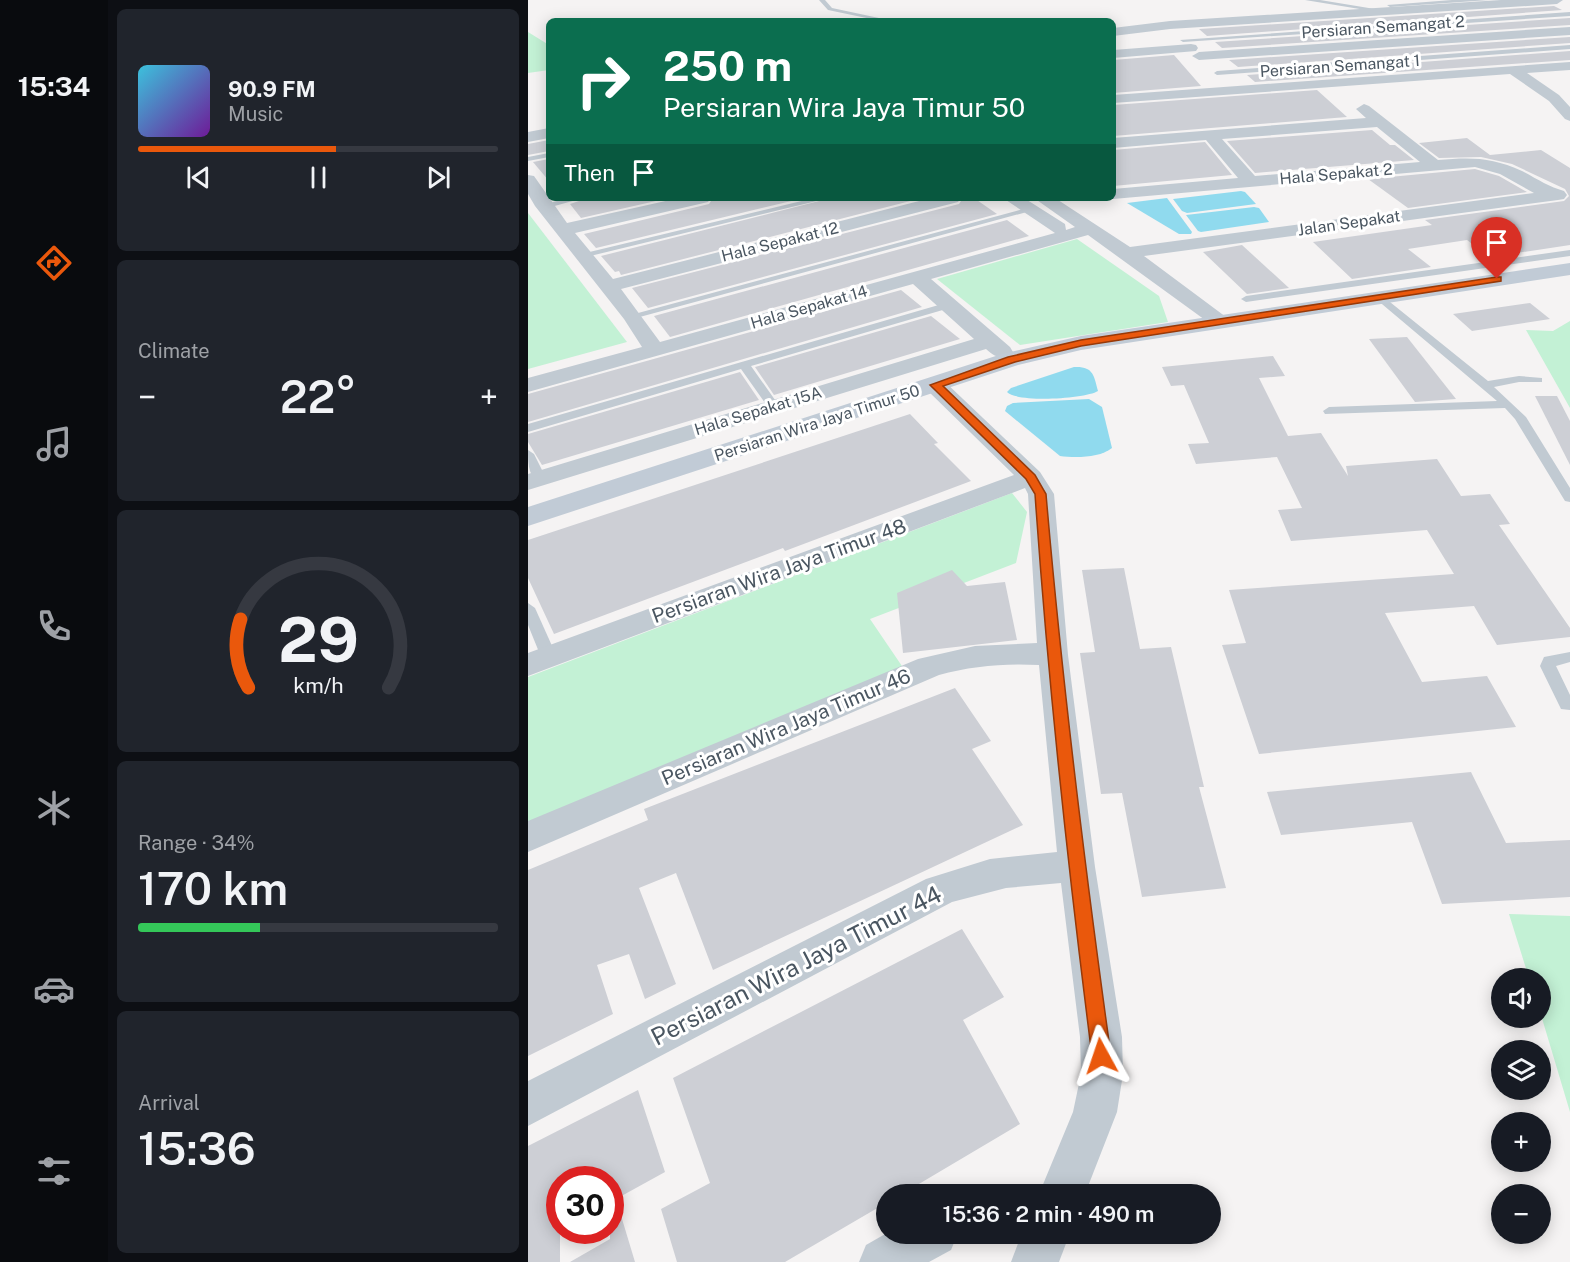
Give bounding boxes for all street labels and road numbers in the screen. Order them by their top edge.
street label: Persiaran Semangat 2 [1301,12,1465,42]
street label: Persiaran Semangat 1 [1259,51,1421,81]
street label: Hala Sepakat 2 [1279,160,1393,188]
street label: Jalan Sepakat [1297,206,1401,240]
street label: Hala Sepakat 12 [719,218,841,266]
street label: Hala Sepakat 14 [748,281,870,333]
street label: Persiaran Wira Jaya Timur 50 [712,381,922,465]
street label: Hala Sepakat 15A [692,383,824,439]
street label: Persiaran Wira Jaya Timur 48 [649,514,909,628]
street label: Persiaran Wira Jaya Timur 46 [658,664,914,790]
street label: Persiaran Wira Jaya Timur 44 [646,879,946,1051]

